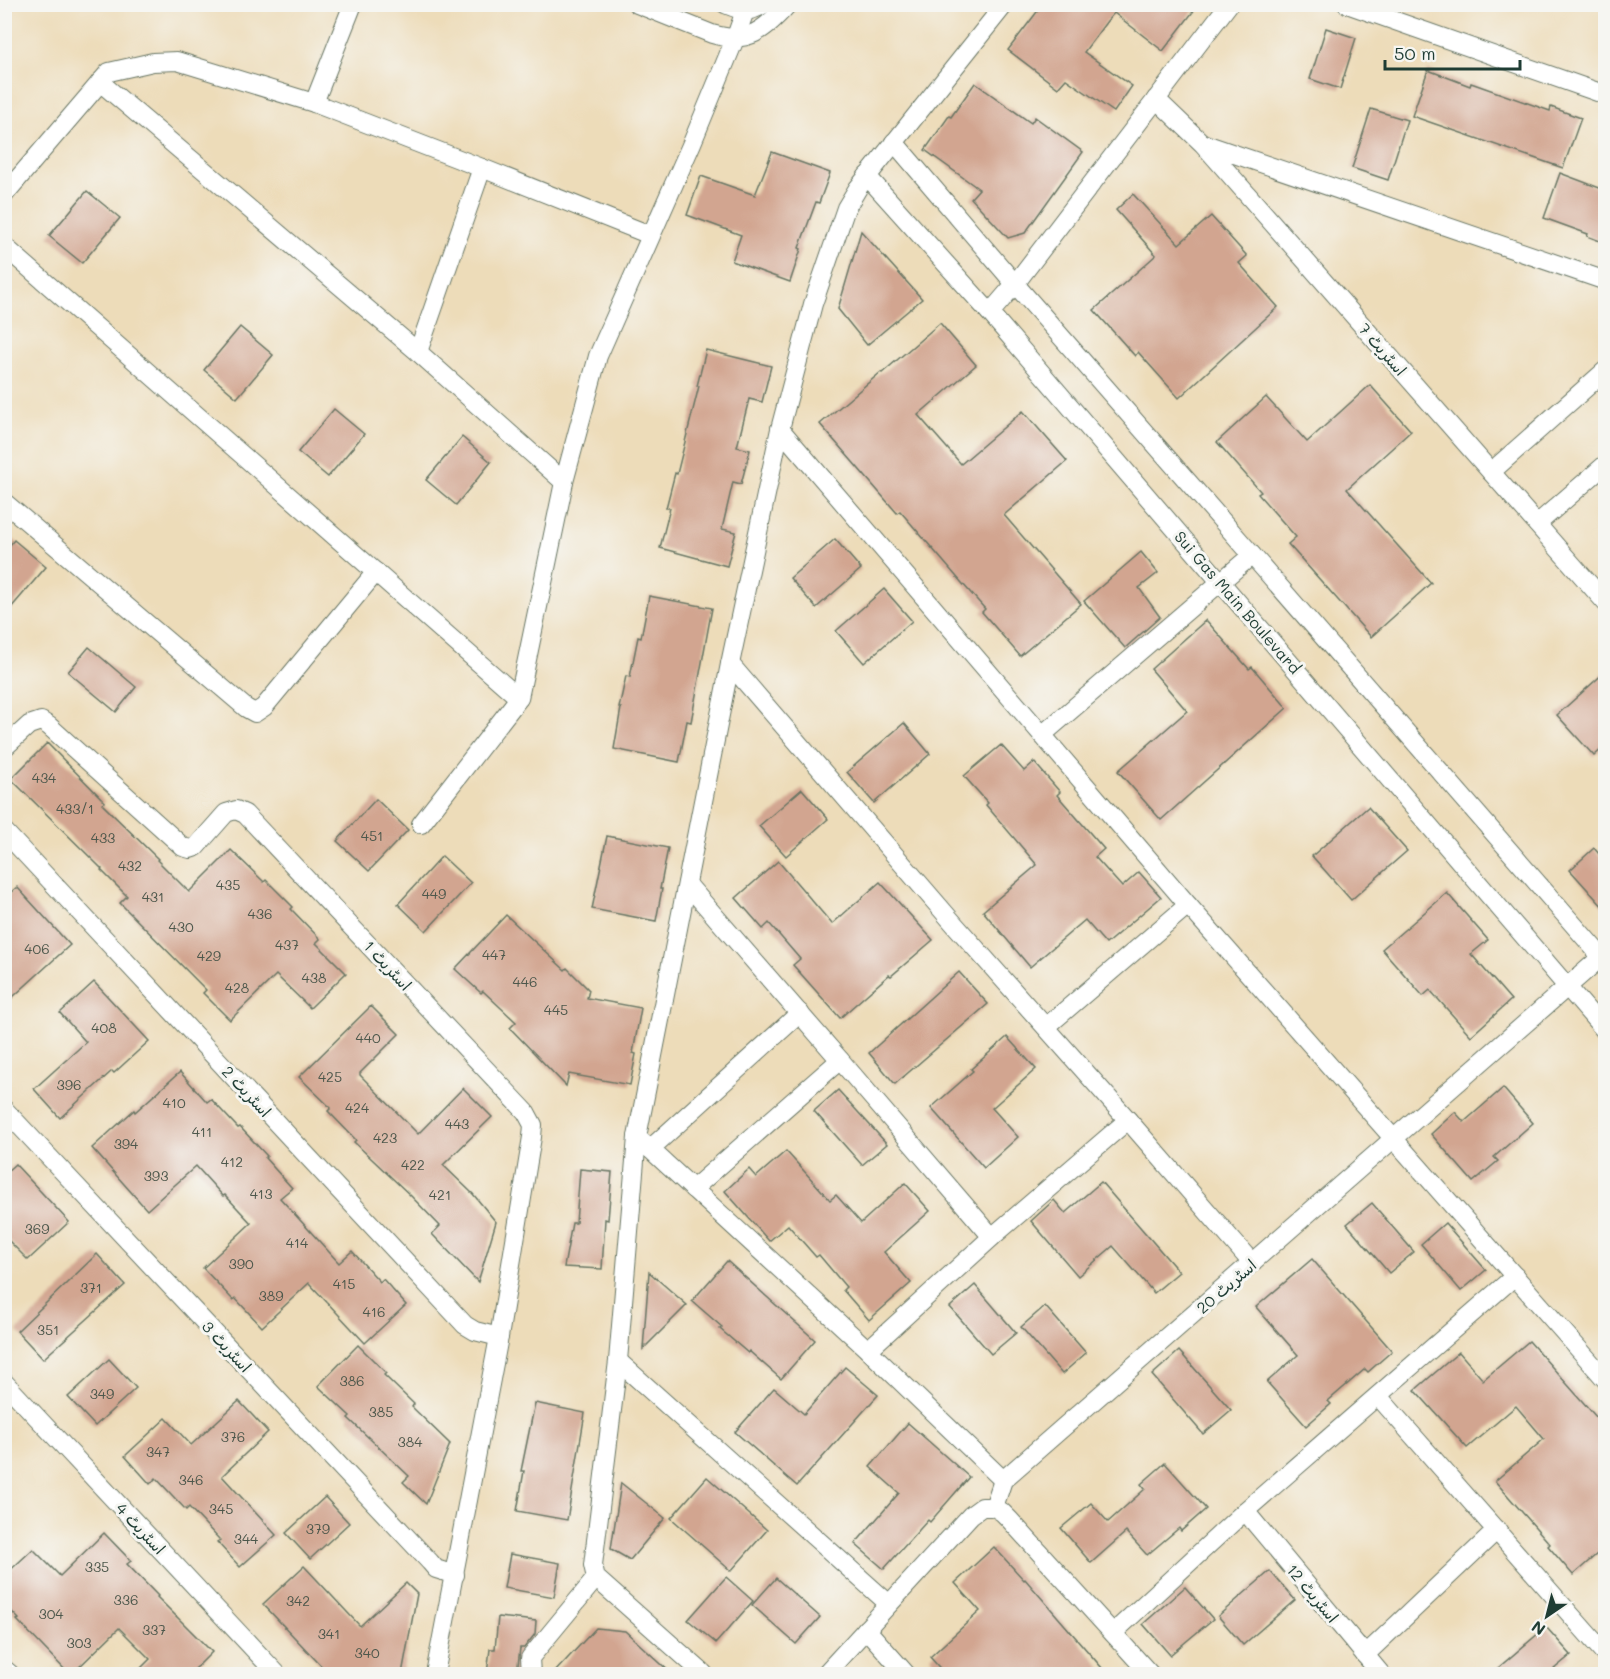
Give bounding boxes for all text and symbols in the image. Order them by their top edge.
scale bar [1385,33,1520,71]
text: 50 m [1394,41,1436,65]
street label: اسٹریٹ 7 [1354,318,1412,380]
street label: Sui Gas Main Boulevard [1170,526,1306,678]
house number: 434 [32,768,57,787]
house number: 433/1 [56,799,94,818]
house number: 451 [361,826,383,845]
house number: 433 [91,828,115,847]
house number: 432 [118,856,142,875]
house number: 435 [216,875,240,894]
house number: 449 [422,884,446,903]
house number: 431 [142,887,164,906]
house number: 436 [248,904,272,923]
house number: 430 [168,917,194,936]
house number: 437 [275,935,299,954]
street label: اسٹریٹ 1 [359,935,417,995]
house number: 406 [24,939,50,958]
house number: 447 [482,945,506,964]
house number: 429 [197,946,221,965]
house number: 438 [302,968,326,987]
house number: 446 [513,972,537,991]
house number: 428 [225,978,249,997]
house number: 445 [544,1000,568,1019]
house number: 408 [91,1018,117,1037]
house number: 440 [355,1028,381,1047]
street label: اسٹریٹ 2 [218,1061,276,1121]
house number: 425 [318,1067,342,1086]
house number: 396 [57,1075,81,1094]
house number: 410 [162,1093,186,1112]
house number: 424 [345,1098,370,1117]
house number: 443 [445,1114,469,1133]
house number: 411 [192,1122,212,1141]
house number: 423 [373,1128,397,1147]
house number: 394 [114,1134,139,1153]
house number: 412 [221,1152,243,1171]
house number: 422 [401,1155,425,1174]
house number: 393 [144,1166,168,1185]
house number: 413 [250,1184,272,1203]
house number: 421 [429,1185,451,1204]
house number: 369 [25,1219,49,1238]
house number: 414 [286,1233,309,1252]
house number: 390 [228,1254,254,1273]
street label: اسٹریٹ 20 [1192,1254,1260,1318]
house number: 415 [333,1274,355,1293]
house number: 371 [80,1278,102,1297]
house number: 389 [259,1286,283,1305]
house number: 416 [363,1302,385,1321]
street label: اسٹریٹ 3 [198,1316,256,1376]
house number: 351 [37,1320,59,1339]
house number: 386 [339,1371,365,1390]
house number: 349 [90,1384,114,1403]
house number: 385 [369,1402,393,1421]
house number: 376 [221,1427,245,1446]
house number: 384 [398,1432,423,1451]
house number: 347 [146,1442,170,1461]
house number: 346 [179,1470,203,1489]
street label: اسٹریٹ 4 [112,1498,170,1558]
house number: 345 [209,1499,233,1518]
house number: 379 [306,1519,330,1538]
house number: 344 [234,1529,259,1548]
house number: 335 [85,1557,109,1576]
street label: اسٹریٹ 12 [1282,1559,1344,1627]
north arrow [1517,1586,1577,1646]
house number: 336 [114,1590,138,1609]
house number: 342 [286,1591,310,1610]
house number: 304 [38,1604,64,1623]
text: N [1527,1617,1549,1641]
house number: 337 [142,1620,166,1639]
house number: 341 [318,1624,340,1643]
house number: 303 [66,1633,92,1652]
house number: 340 [354,1643,380,1662]

